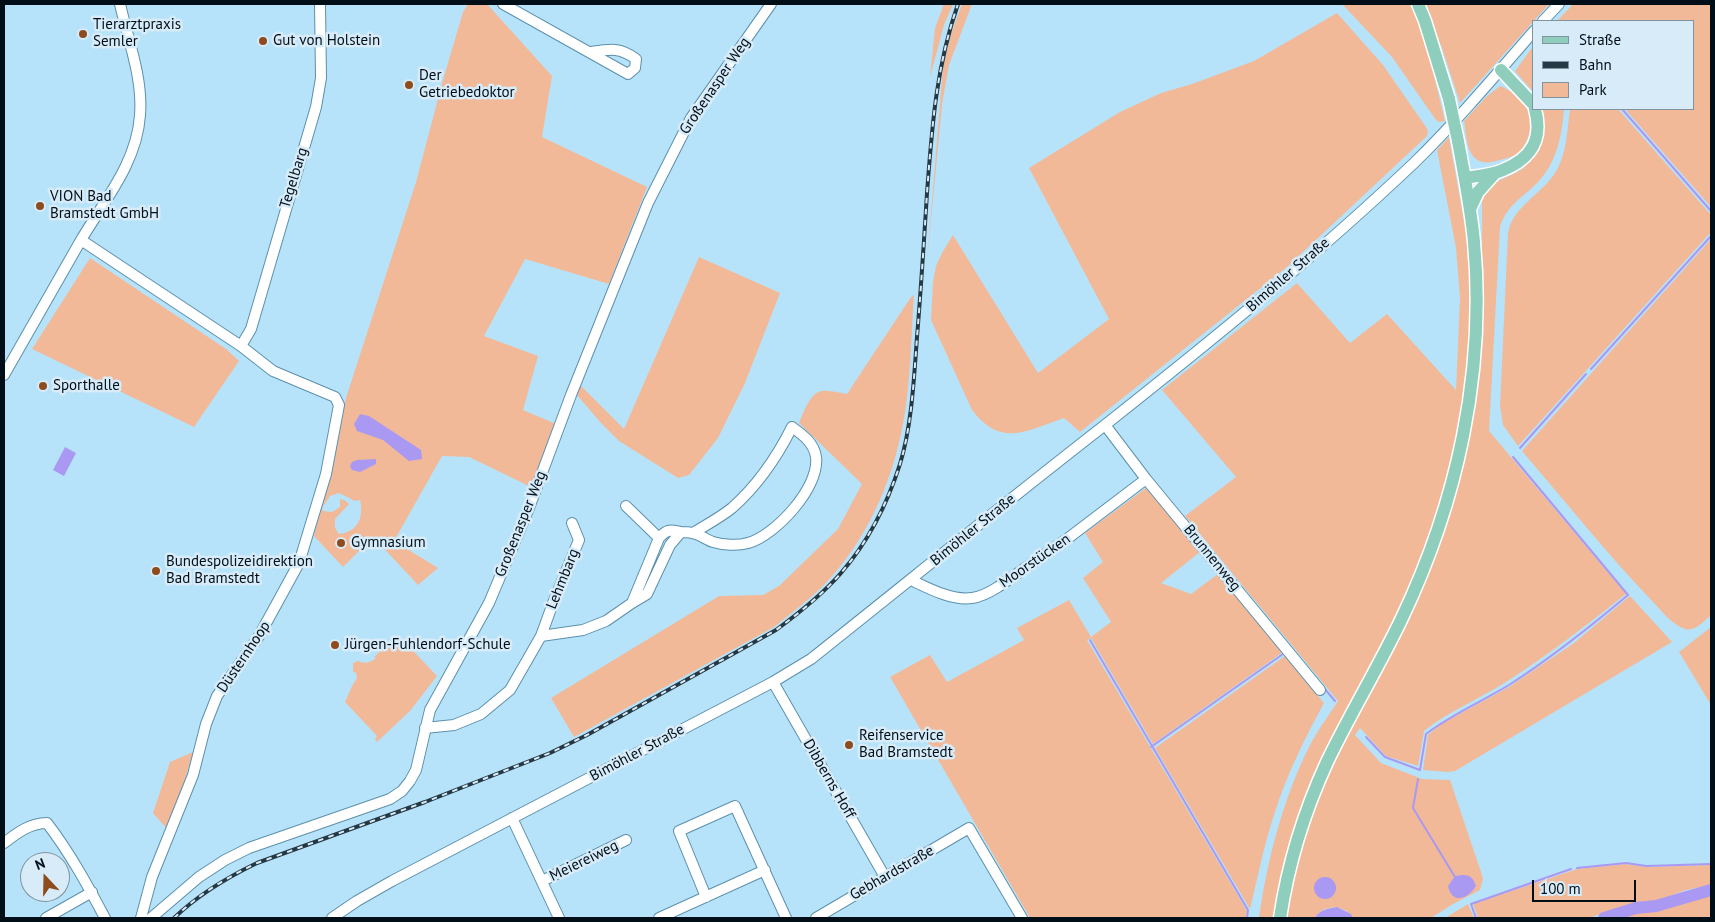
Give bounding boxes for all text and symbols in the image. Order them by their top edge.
place label: Tierarztpraxis Semler [93,16,181,51]
legend [1532,20,1695,110]
marker: Tierarztpraxis Semler [77,28,89,40]
text: Straße [1579,30,1621,49]
place label: Gut von Holstein [273,32,380,50]
street label: Großenasper Weg [676,34,754,138]
marker: Gut von Holstein [257,35,269,47]
text: Bahn [1579,55,1612,74]
place label: Der Getriebedoktor [419,67,515,102]
marker: Der Getriebedoktor [403,79,415,91]
text: Park [1579,80,1607,99]
street label: Tegelbarg [276,145,312,211]
place label: VION Bad Bramstedt GmbH [50,188,159,223]
marker: VION Bad Bramstedt GmbH [34,200,46,212]
street label: Bimöhler Straße [1243,234,1333,316]
place label: Sporthalle [53,377,120,395]
marker: Sporthalle [37,380,49,392]
street label: Großenasper Weg [492,468,550,580]
street label: Bimöhler Straße [927,490,1019,570]
street label: Brunnenweg [1180,521,1244,595]
street label: Moorstücken [996,530,1074,592]
place label: Gymnasium [351,534,426,552]
marker: Gymnasium [335,537,347,549]
street label: Lehmbarg [543,546,583,612]
place label: Bundespolizeidirektion Bad Bramstedt [166,553,313,588]
marker: Bundespolizeidirektion Bad Bramstedt [150,565,162,577]
street label: Düsternhoop [213,618,275,696]
place label: Jürgen-Fuhlendorf-Schule [345,636,510,654]
marker: Jürgen-Fuhlendorf-Schule [329,639,341,651]
street label: Bimöhler Straße [587,721,687,785]
place label: Reifenservice Bad Bramstedt [859,727,953,762]
street label: Dibberns Hoff [799,736,859,822]
marker: Reifenservice Bad Bramstedt [843,739,855,751]
street label: Meiereiweg [547,837,621,885]
street label: Gebhardstraße [847,842,937,904]
north arrow [20,852,70,902]
text: N [32,854,47,874]
scale bar [1535,870,1639,902]
text: 100 m [1540,879,1581,898]

